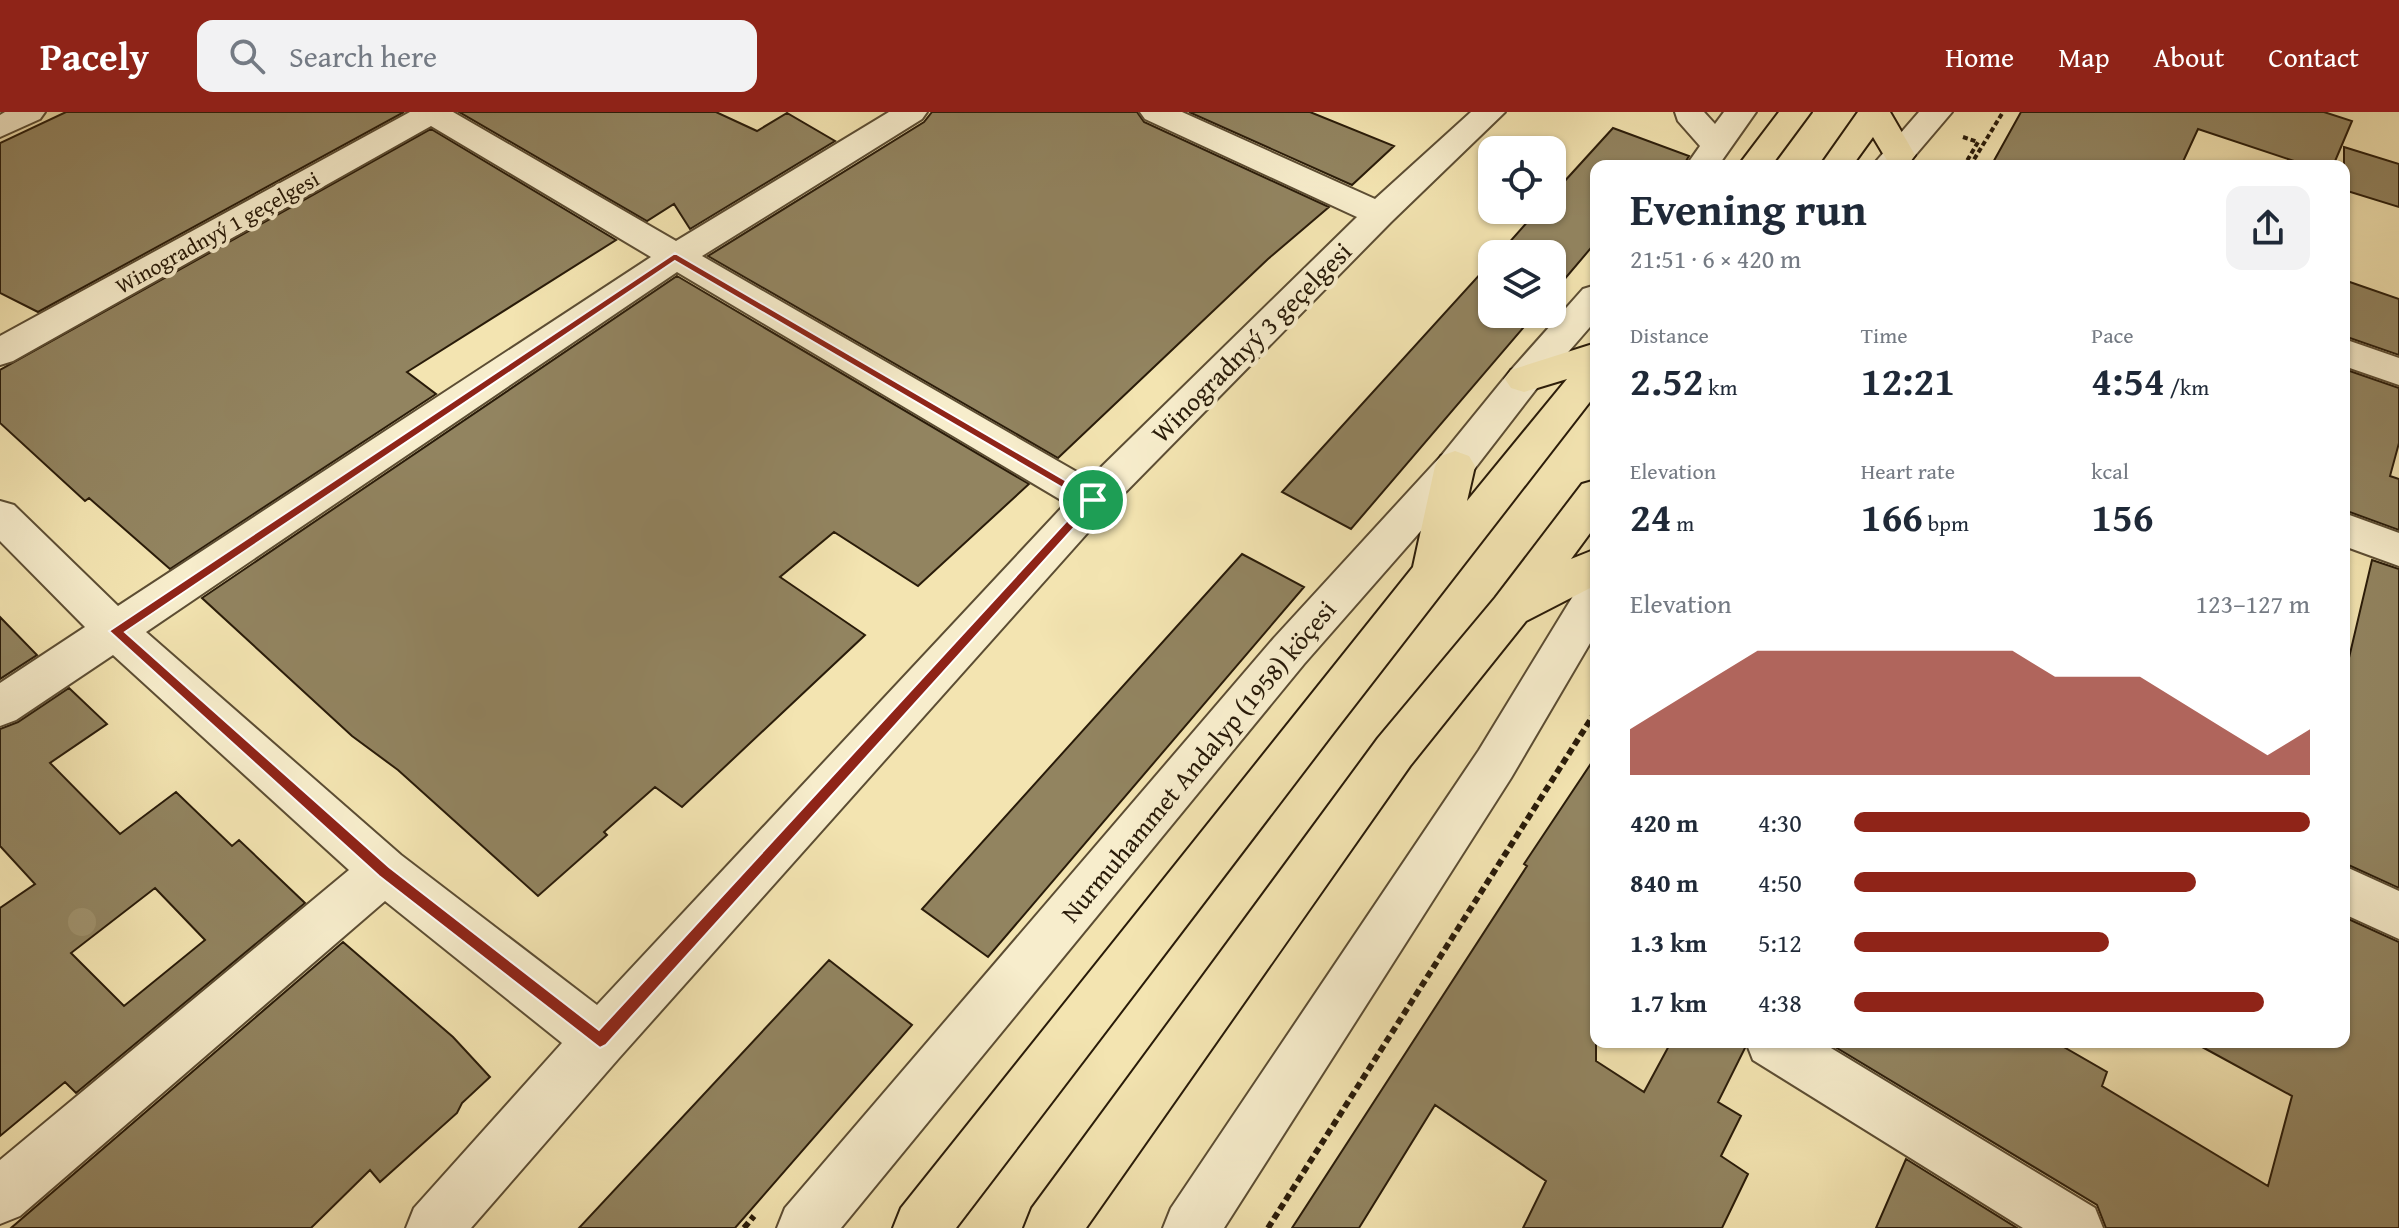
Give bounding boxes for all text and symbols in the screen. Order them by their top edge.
search box [197,20,757,92]
text: Pacely [40,28,149,84]
icon: search [225,34,269,78]
text: Search here [289,34,437,78]
text: Home [1945,36,2014,77]
text: Map [2058,36,2110,77]
text: About [2154,36,2224,77]
text: Contact [2268,36,2359,77]
map controls [1478,136,1566,328]
button: locate [1478,136,1566,224]
street label: Winogradnyý 1 geçelgesi [109,163,325,301]
text: Evening run [1630,177,1867,241]
button: share [2226,186,2310,270]
street label: Winogradnyý 3 geçelgesi [1142,233,1360,451]
text: 21:51 · 6 × 420 m [1630,239,1801,278]
button: layers [1478,240,1566,328]
text: Distance [1630,319,1709,351]
text: Time [1861,319,1907,351]
text: Pace [2091,319,2134,351]
text: 2.52 [1630,351,1703,410]
text: 12:21 [1861,351,1955,410]
text: 4:54 [2091,351,2165,410]
text: km [1703,371,1737,403]
text: /km [2165,371,2209,403]
text: Elevation [1630,455,1716,487]
text: Heart rate [1861,455,1955,487]
text: kcal [2091,455,2129,487]
pin [1059,466,1127,534]
icon: arrive [1071,478,1115,522]
text: 24 [1630,487,1671,546]
text: 166 [1861,487,1923,546]
text: 156 [2091,487,2154,546]
text: m [1671,507,1694,539]
text: bpm [1923,507,1969,539]
text: Elevation [1630,584,1732,623]
text: 123–127 m [2196,584,2310,623]
street label: Nurmuhammet Andalyp (1958) köçesi [1051,591,1345,931]
text: 420 m [1630,803,1698,842]
text: 4:30 [1758,803,1802,842]
text: 840 m [1630,863,1698,902]
text: 4:50 [1758,863,1802,902]
text: 1.3 km [1630,923,1707,962]
text: 5:12 [1758,923,1802,962]
text: 1.7 km [1630,983,1707,1022]
text: 4:38 [1758,983,1802,1022]

